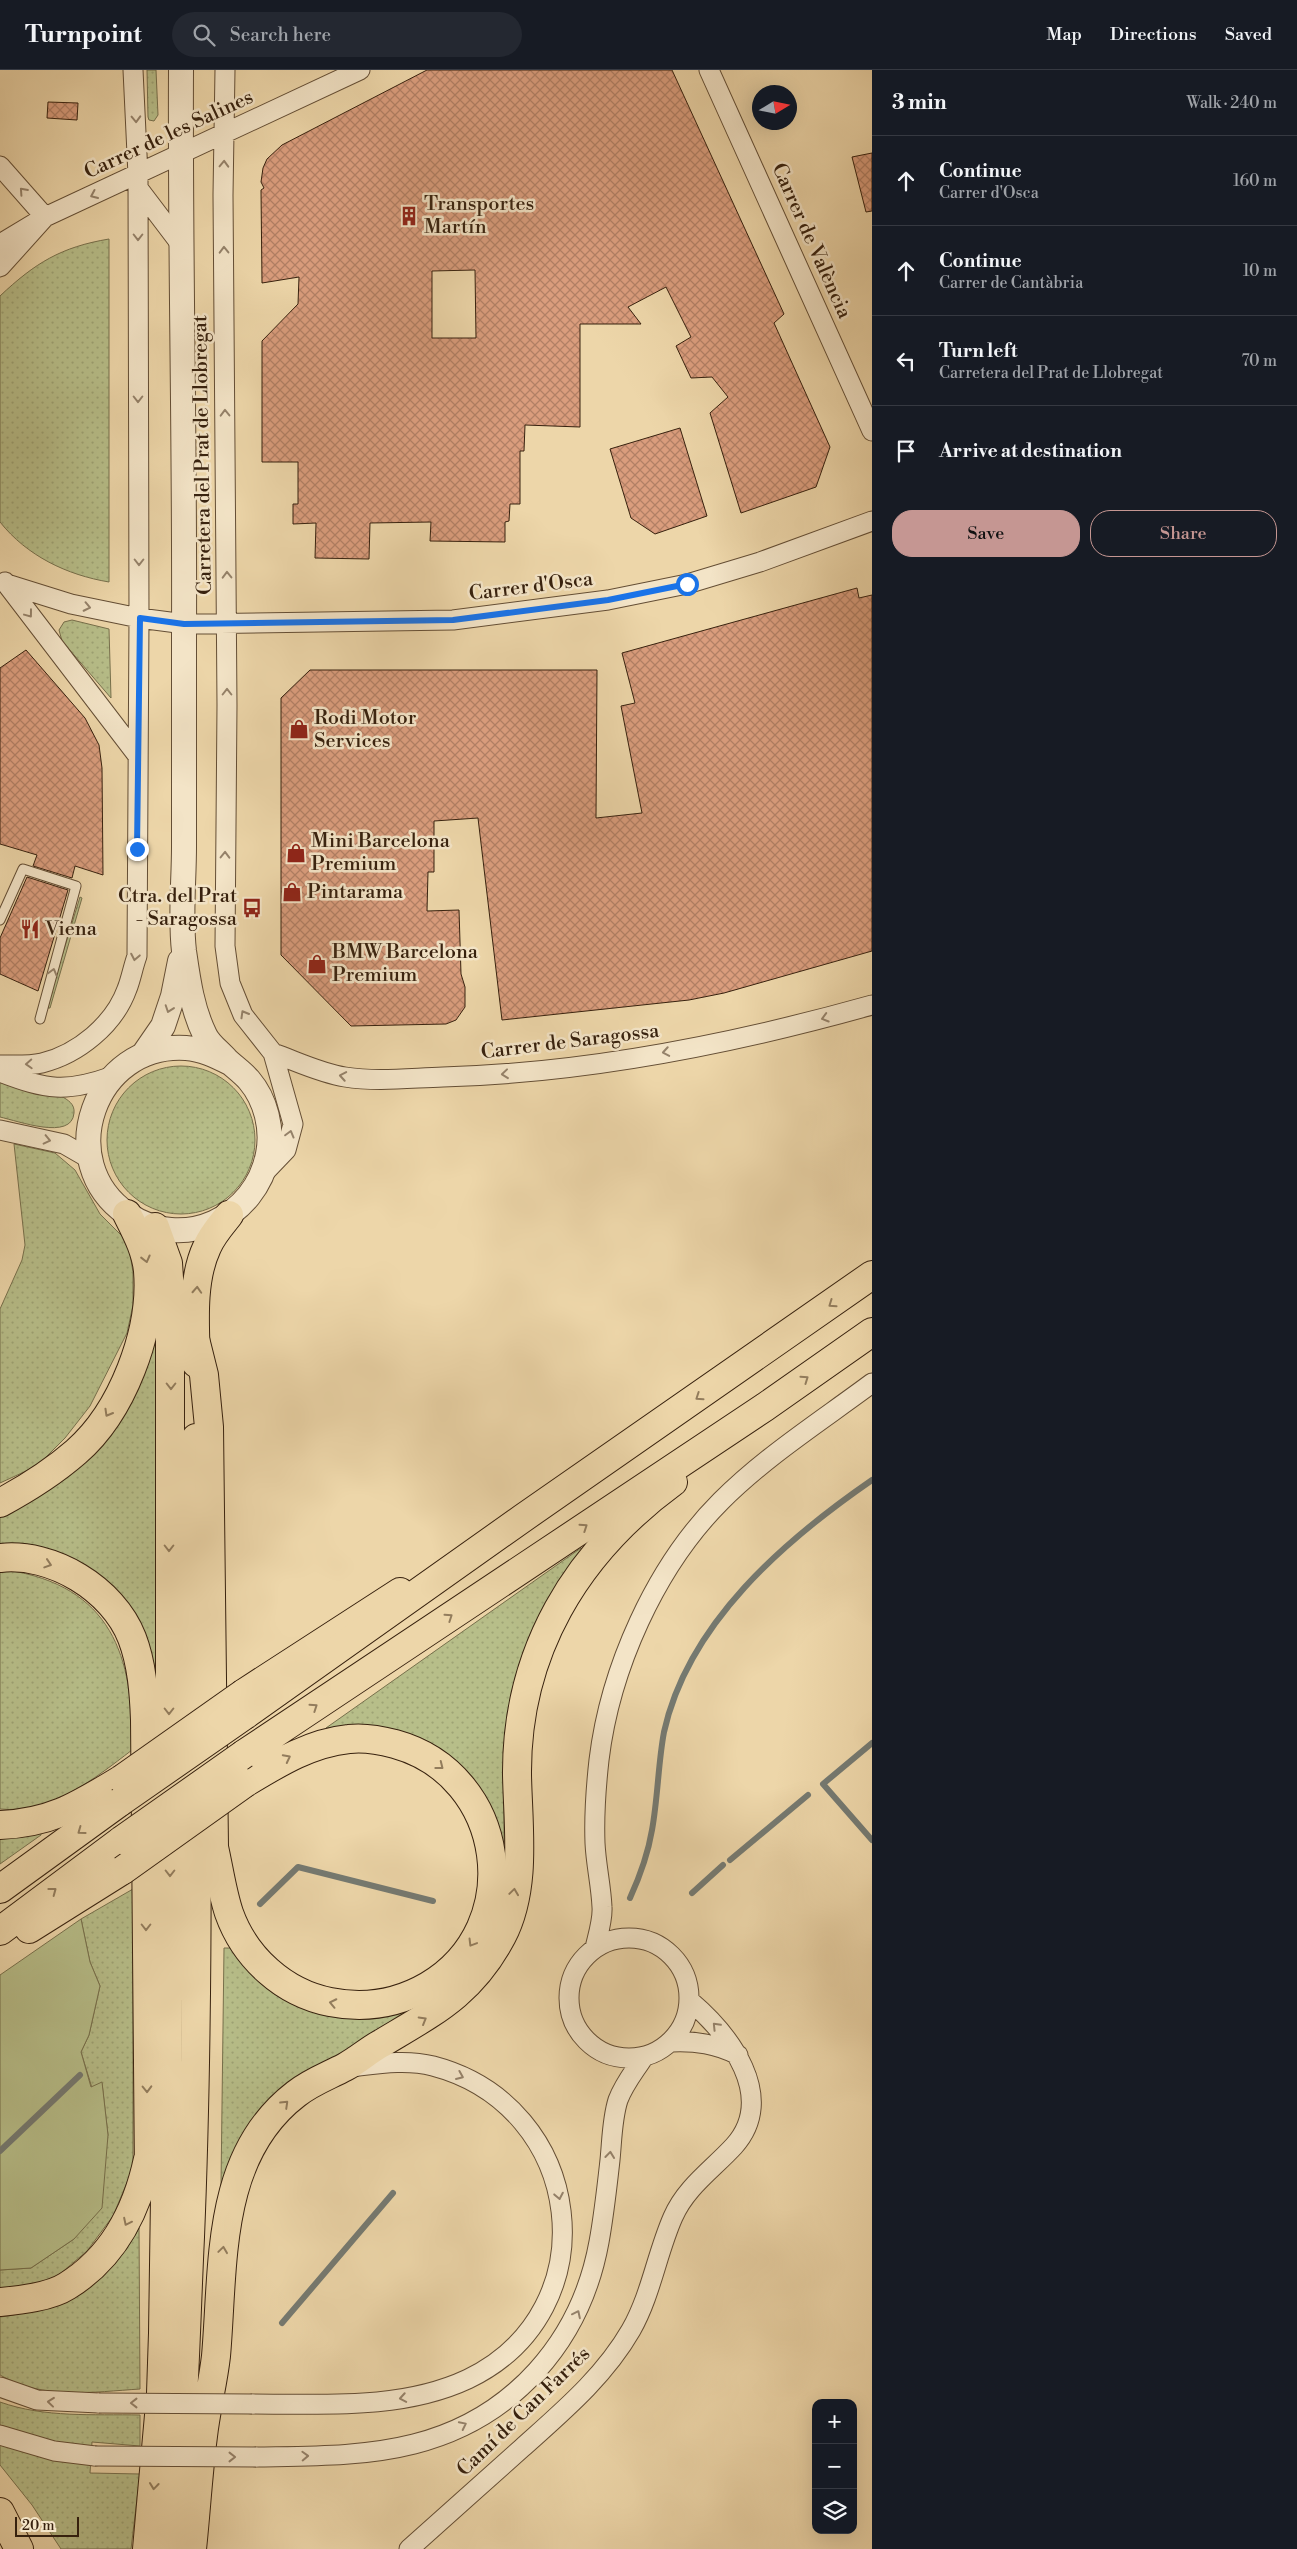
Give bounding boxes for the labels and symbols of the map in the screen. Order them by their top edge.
street label: Carrer de les Salines [81,85,257,185]
north arrow [752,85,797,130]
one-way arrow [131,115,141,123]
street label: Carrer de València [766,159,857,323]
one-way arrow [219,160,229,168]
one-way arrow [20,188,29,197]
one-way arrow [90,188,99,199]
place label: Transportes Martín [424,192,534,240]
building icon: Transportes Martín [398,205,420,227]
one-way arrow [132,233,143,241]
one-way arrow [218,246,229,254]
street label: Carretera del Prat de Llobregat [188,315,218,595]
one-way arrow [133,396,143,404]
one-way arrow [220,409,230,416]
one-way arrow [134,558,144,566]
street label: Carrer d'Osca [468,567,595,607]
one-way arrow [221,571,232,579]
route start [676,573,699,596]
one-way arrow [83,601,91,612]
one-way arrow [23,608,32,618]
one-way arrow [222,688,232,696]
place label: Rodi Motor Services [314,706,417,754]
shop icon: Rodi Motor Services [288,718,310,740]
place label: Mini Barcelona Premium [311,829,451,877]
route end [126,838,149,861]
shop icon: Mini Barcelona Premium [285,842,307,864]
one-way arrow [220,850,230,858]
place label: Pintarama [307,880,404,905]
shop icon: Pintarama [281,881,303,903]
place label: Ctra. del Prat - Saragossa [118,884,238,932]
bus stop icon: Ctra. del Prat - Saragossa [241,897,263,919]
place label: Viena [44,917,98,942]
restaurant icon: Viena [19,918,41,940]
place label: BMW Barcelona Premium [331,940,479,988]
one-way arrow [131,953,141,962]
shop icon: BMW Barcelona Premium [306,953,328,975]
one-way arrow [47,969,57,977]
one-way arrow [165,1004,175,1012]
one-way arrow [240,1010,250,1019]
one-way arrow [822,1013,830,1023]
street label: Carrer de Saragossa [479,1019,661,1065]
one-way arrow [662,1046,671,1057]
one-way arrow [25,1058,33,1069]
one-way arrow [501,1068,509,1079]
one-way arrow [339,1072,348,1082]
one-way arrow [285,1131,295,1139]
one-way arrow [42,1134,51,1145]
one-way arrow [140,1254,150,1262]
one-way arrow [191,1286,202,1294]
one-way arrow [828,1298,838,1307]
one-way arrow [799,1376,809,1385]
one-way arrow [165,1382,176,1390]
one-way arrow [695,1391,705,1400]
one-way arrow [104,1407,114,1416]
one-way arrow [579,1524,588,1533]
one-way arrow [164,1545,175,1553]
one-way arrow [43,1558,52,1568]
one-way arrow [443,1614,453,1623]
one-way arrow [308,1704,318,1713]
one-way arrow [164,1708,174,1715]
one-way arrow [282,1754,291,1764]
one-way arrow [434,1760,444,1769]
one-way arrow [77,1825,87,1834]
one-way arrow [165,1870,175,1878]
one-way arrow [47,1888,57,1897]
one-way arrow [509,1888,519,1896]
one-way arrow [141,1923,151,1931]
one-way arrow [469,1937,479,1946]
one-way arrow [328,1998,337,2009]
one-way arrow [418,2016,427,2026]
one-way arrow [713,2023,722,2032]
one-way arrow [456,2071,464,2081]
one-way arrow [142,2086,152,2093]
one-way arrow [279,2101,288,2110]
one-way arrow [604,2151,615,2159]
one-way arrow [553,2192,563,2201]
one-way arrow [123,2217,133,2226]
one-way arrow [218,2246,228,2254]
one-way arrow [570,2310,580,2319]
street label: Camí de Can Farrés [452,2342,596,2482]
one-way arrow [399,2393,408,2403]
one-way arrow [46,2396,54,2407]
one-way arrow [129,2398,137,2408]
one-way arrow [458,2421,467,2431]
one-way arrow [301,2450,309,2461]
one-way arrow [228,2452,236,2462]
one-way arrow [148,2483,159,2491]
scale bar [15,2514,79,2537]

